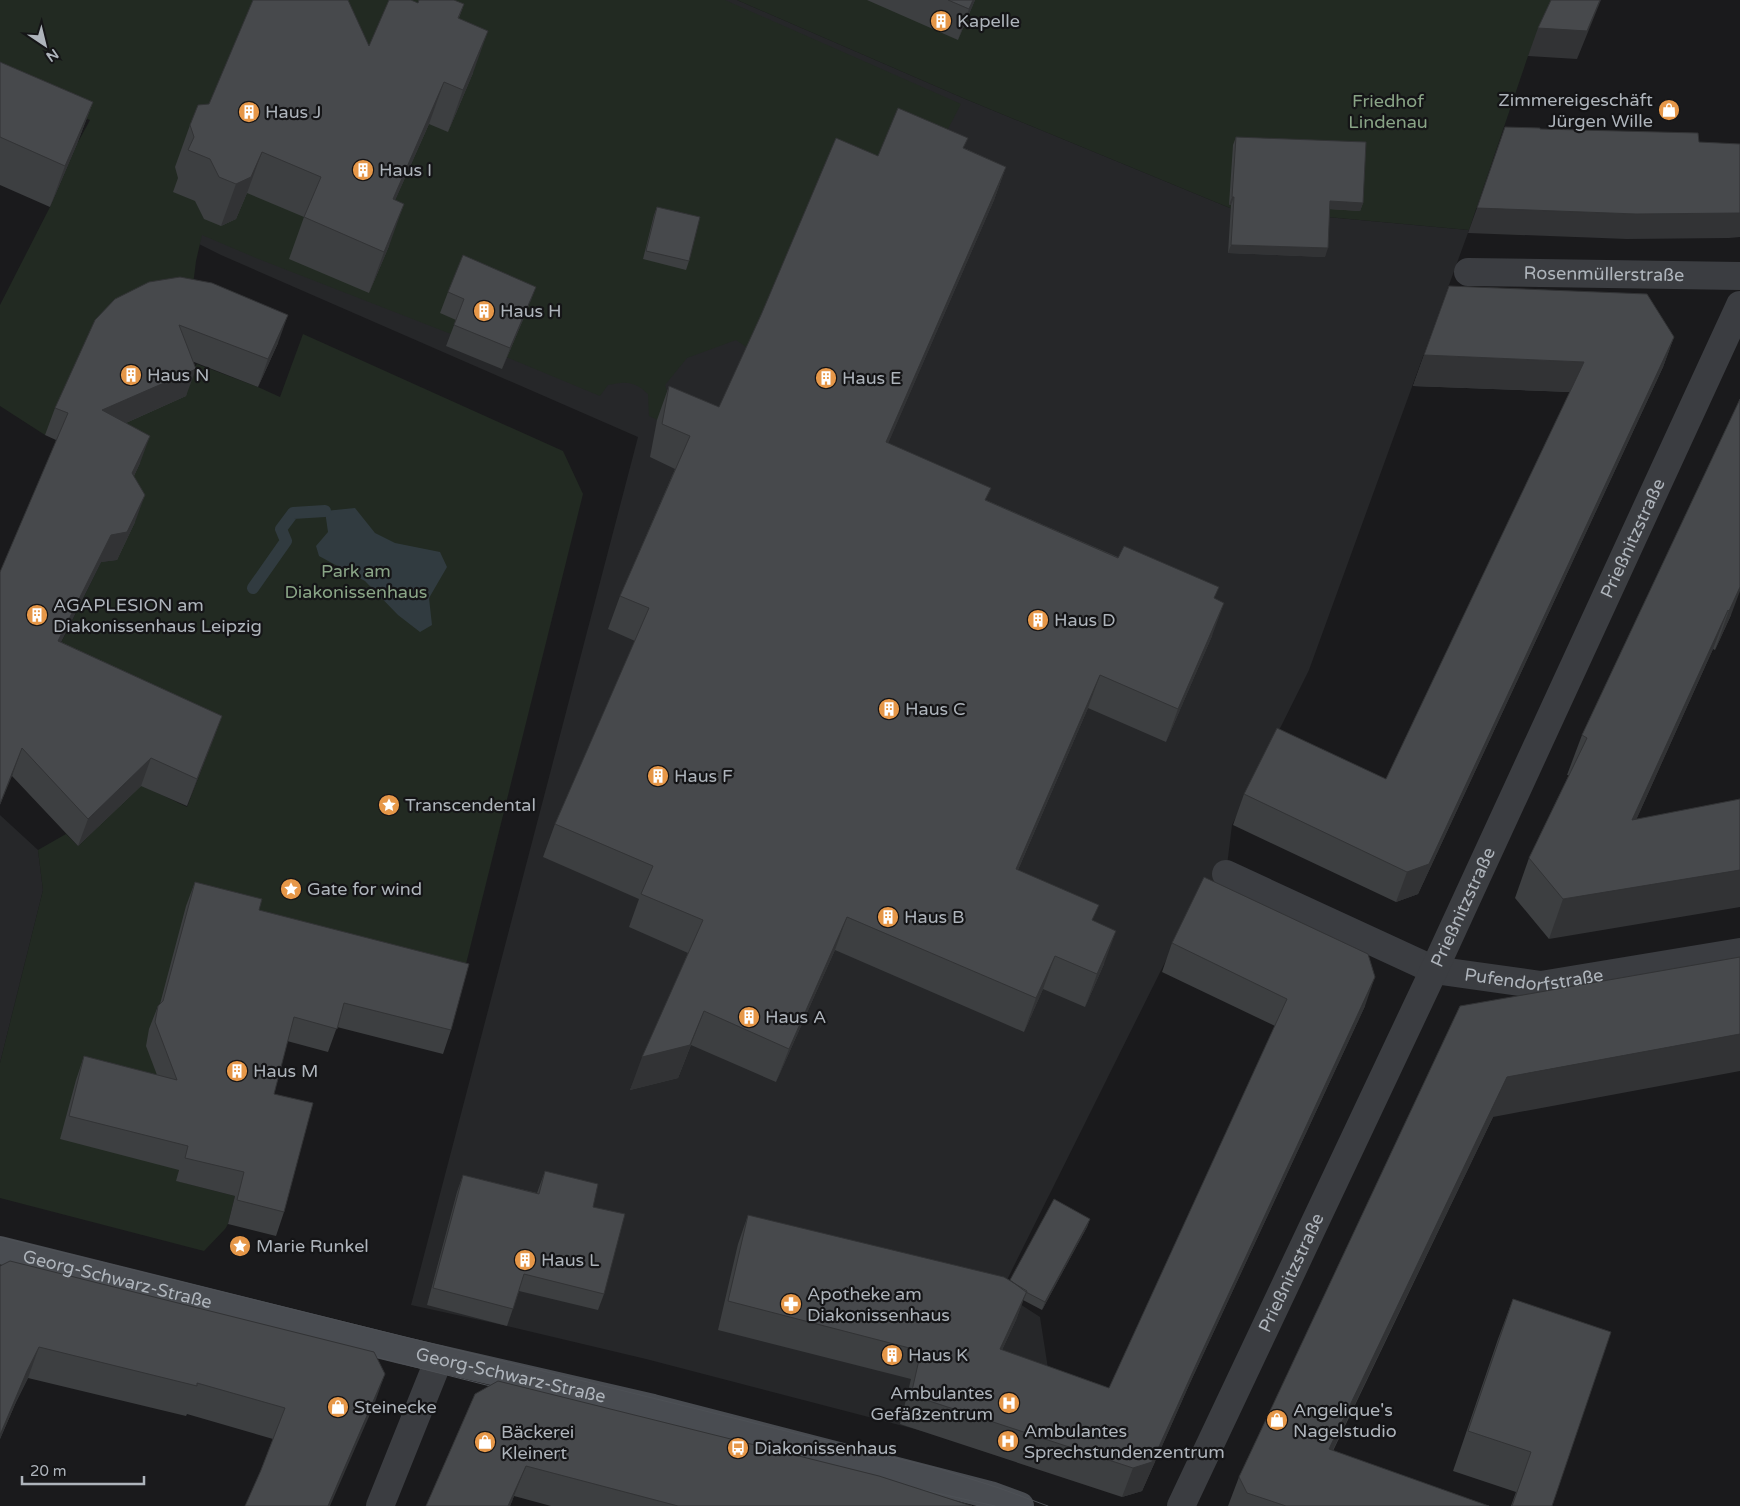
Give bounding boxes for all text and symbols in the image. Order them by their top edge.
building icon: Kapelle [929,9,953,33]
place label: Kapelle [957,10,1020,32]
north arrow [20,20,70,70]
text: N [43,45,62,65]
place label: Zimmereigeschäft Jürgen Wille [1498,89,1653,132]
park label: Friedhof Lindenau [1348,90,1428,133]
shop icon: Zimmereigeschäft Jürgen Wille [1657,98,1681,122]
building icon: Haus J [237,100,261,124]
place label: Haus J [265,101,321,123]
building icon: Haus I [351,158,375,182]
place label: Haus I [379,159,432,181]
street label: Rosenmüllerstraße [1523,262,1685,286]
building icon: Haus H [472,299,496,323]
place label: Haus H [500,300,562,322]
building icon: Haus N [119,363,143,387]
place label: Haus N [147,364,209,386]
building icon: Haus E [814,366,838,390]
place label: Haus E [842,367,901,389]
street label: Prießnitzstraße [1596,475,1670,602]
park label: Park am Diakonissenhaus [284,560,428,603]
place label: AGAPLESION am Diakonissenhaus Leipzig [53,594,262,637]
building icon: AGAPLESION am Diakonissenhaus Leipzig [25,603,49,627]
building icon: Haus D [1026,608,1050,632]
place label: Haus D [1054,609,1115,631]
building icon: Haus C [877,697,901,721]
place label: Haus C [905,698,965,720]
building icon: Haus F [646,764,670,788]
place label: Haus F [674,765,733,787]
place icon: Transcendental [377,793,401,817]
place label: Transcendental [405,794,536,816]
street label: Prießnitzstraße [1426,844,1500,970]
place icon: Gate for wind [279,877,303,901]
place label: Gate for wind [307,878,422,900]
building icon: Haus B [876,905,900,929]
place label: Haus B [904,906,964,928]
street label: Pufendorfstraße [1463,963,1605,996]
building icon: Haus A [737,1005,761,1029]
place label: Haus A [765,1006,826,1028]
building icon: Haus M [225,1059,249,1083]
place label: Haus M [253,1060,318,1082]
street label: Prießnitzstraße [1254,1209,1329,1336]
place icon: Marie Runkel [228,1234,252,1258]
place label: Marie Runkel [256,1235,369,1257]
street label: Georg-Schwarz-Straße [20,1245,214,1313]
building icon: Haus L [513,1248,537,1272]
place label: Haus L [541,1249,600,1271]
place label: Apotheke am Diakonissenhaus [807,1283,950,1326]
pharmacy icon: Apotheke am Diakonissenhaus [779,1292,803,1316]
street label: Georg-Schwarz-Straße [414,1343,608,1408]
building icon: Haus K [880,1343,904,1367]
place label: Haus K [908,1344,968,1366]
place label: Ambulantes Gefäßzentrum [870,1382,993,1425]
hospital icon: Ambulantes Gefäßzentrum [997,1391,1021,1415]
shop icon: Steinecke [326,1395,350,1419]
place label: Steinecke [354,1396,437,1418]
place label: Angelique's Nagelstudio [1293,1399,1397,1442]
shop icon: Angelique's Nagelstudio [1265,1408,1289,1432]
place label: Ambulantes Sprechstundenzentrum [1024,1420,1225,1463]
place label: Bäckerei Kleinert [501,1421,574,1464]
hospital icon: Ambulantes Sprechstundenzentrum [996,1429,1020,1453]
shop icon: Bäckerei Kleinert [473,1430,497,1454]
bus stop icon: Diakonissenhaus [726,1436,750,1460]
place label: Diakonissenhaus [754,1437,897,1459]
scale bar [22,1454,145,1486]
text: 20 m [30,1462,67,1480]

